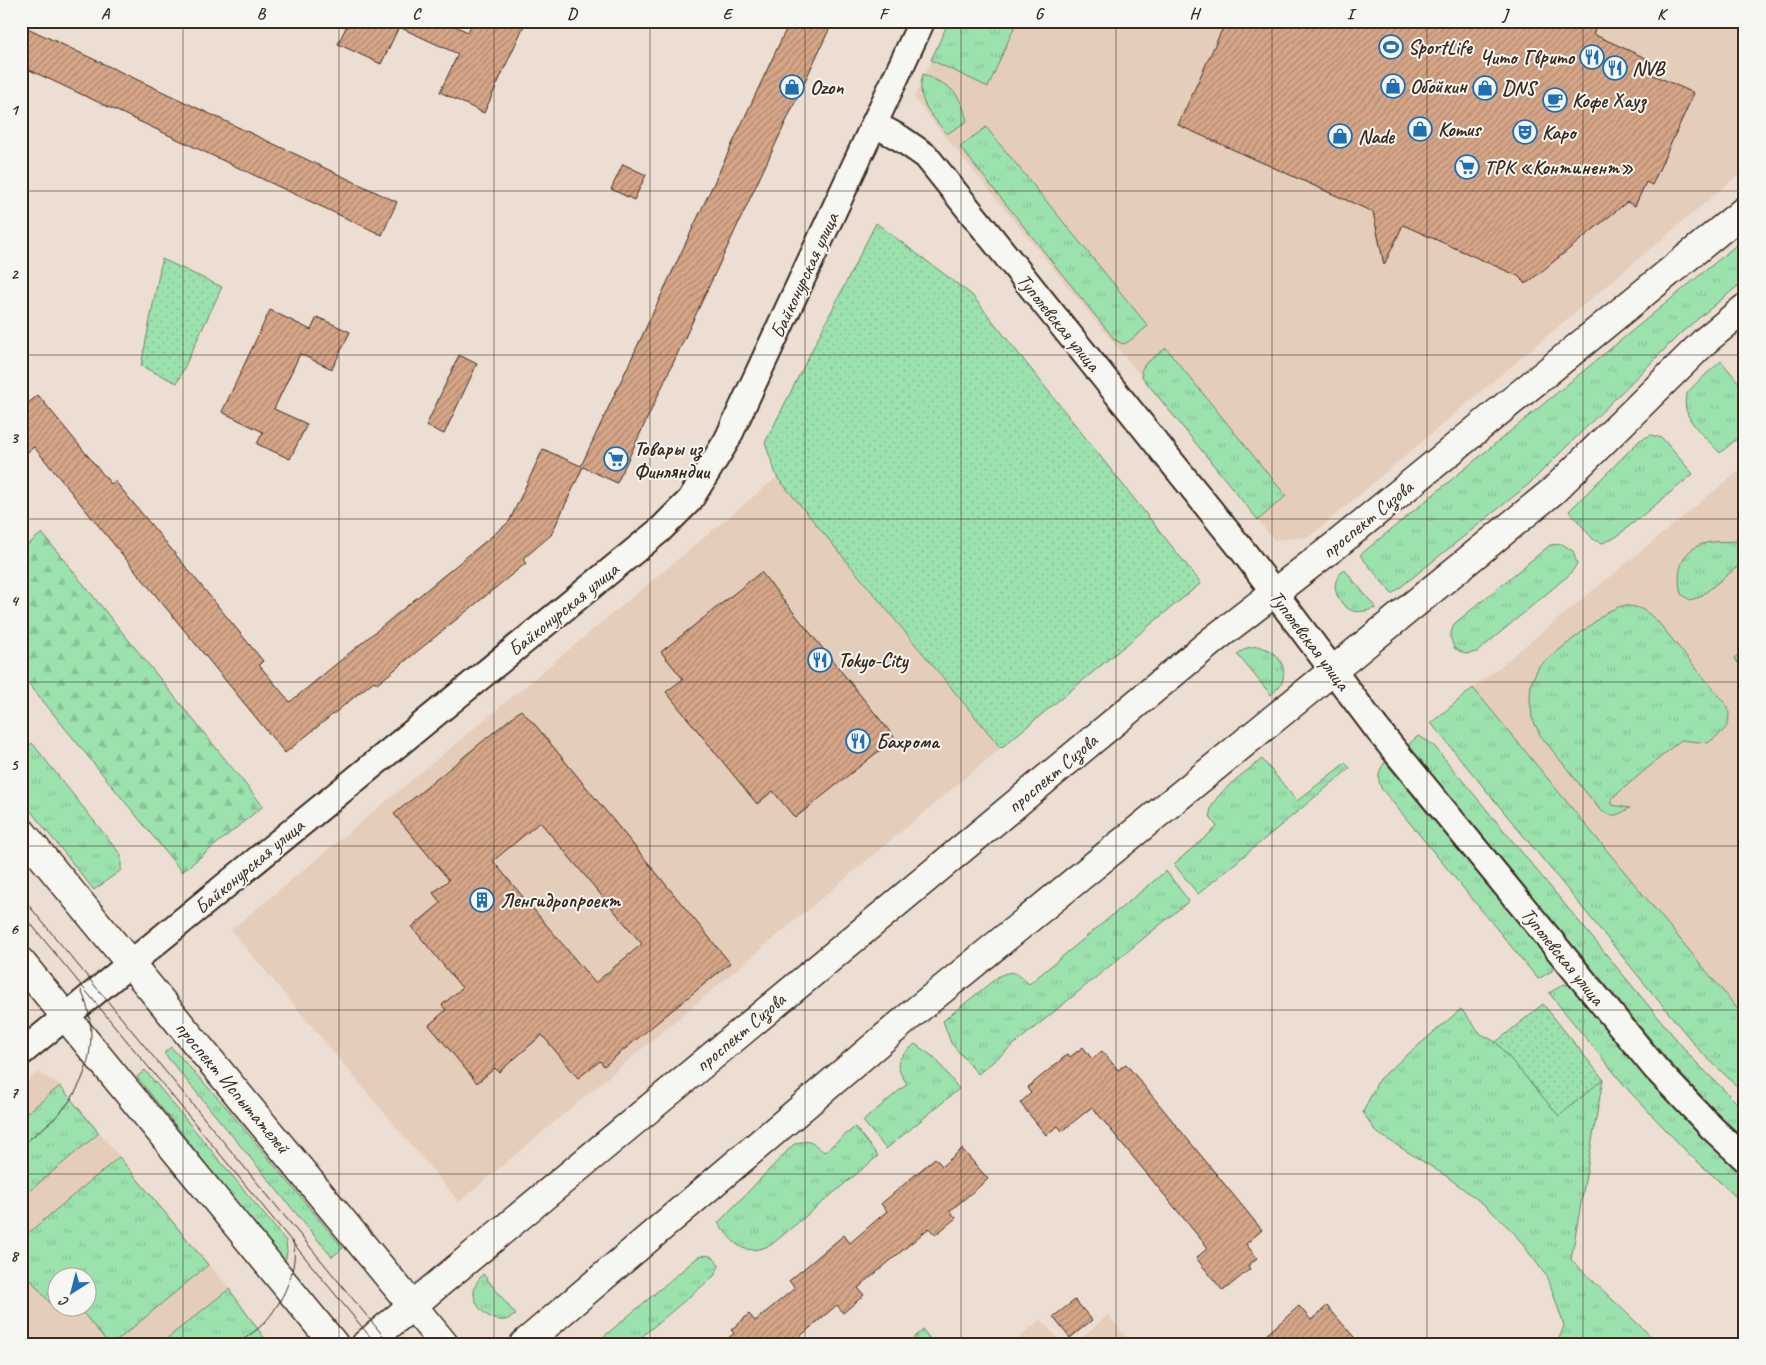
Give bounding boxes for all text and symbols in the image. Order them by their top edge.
text: A [101,4,111,24]
text: B [257,4,267,24]
text: C [412,4,422,24]
text: D [567,4,578,24]
text: E [723,4,734,24]
text: F [879,4,890,24]
text: G [1035,4,1045,24]
text: H [1189,4,1201,24]
text: I [1347,4,1357,24]
text: J [1501,4,1510,24]
text: K [1657,4,1669,24]
sports icon: SportLife [1378,34,1404,60]
place label: SportLife [1408,35,1473,60]
restaurant icon: Чито Гврито [1579,44,1605,70]
place label: Чито Гврито [1479,45,1576,70]
restaurant icon: NVB [1602,55,1628,81]
place label: NVB [1632,56,1667,81]
shop icon: Обойкин [1380,73,1406,99]
shop icon: Ozon [779,74,805,100]
place label: Обойкин [1410,74,1468,99]
place label: Ozon [810,75,844,100]
shop icon: DNS [1472,75,1498,101]
place label: DNS [1502,76,1538,101]
cafe icon: Кофе Хауз [1542,87,1568,113]
place label: Кофе Хауз [1572,88,1648,114]
text: 1 [10,100,19,120]
shop icon: Komus [1407,116,1433,142]
place label: Komus [1438,117,1482,142]
theatre icon: Каро [1512,119,1538,145]
place label: Каро [1542,120,1578,145]
shop icon: Nade [1327,123,1353,149]
place label: Nade [1358,124,1395,149]
supermarket icon: ТРК «Континент» [1454,154,1480,180]
place label: ТРК «Континент» [1484,155,1634,180]
street label: Байконурская улица [764,207,845,342]
text: 2 [10,264,19,284]
street label: Туполевская улица [1012,268,1107,378]
text: 3 [10,428,19,448]
place label: Товары из Финляндии [634,436,711,484]
supermarket icon: Товары из Финляндии [603,446,629,472]
street label: проспект Сизова [1317,474,1420,565]
street label: Байконурская улица [503,556,625,662]
street label: Туполевская улица [1264,585,1357,697]
text: 4 [10,591,19,611]
restaurant icon: Tokyo-City [807,647,833,673]
place label: Tokyo-City [838,648,910,674]
street label: проспект Сизова [1002,727,1105,819]
restaurant icon: Бахрома [845,728,871,754]
place label: Бахрома [876,729,941,754]
text: 5 [11,755,20,775]
street label: Байконурская улица [189,812,310,920]
building icon: Ленгидропроект [469,887,495,913]
place label: Ленгидропроект [500,888,621,913]
street label: Туполевская улица [1516,902,1611,1012]
text: 6 [10,919,19,939]
street label: проспект Сизова [690,986,793,1078]
street label: проспект Испытателей [170,1016,296,1160]
text: 7 [10,1083,19,1103]
text: 8 [10,1246,19,1266]
north arrow [48,1268,98,1318]
text: С [55,1292,72,1311]

